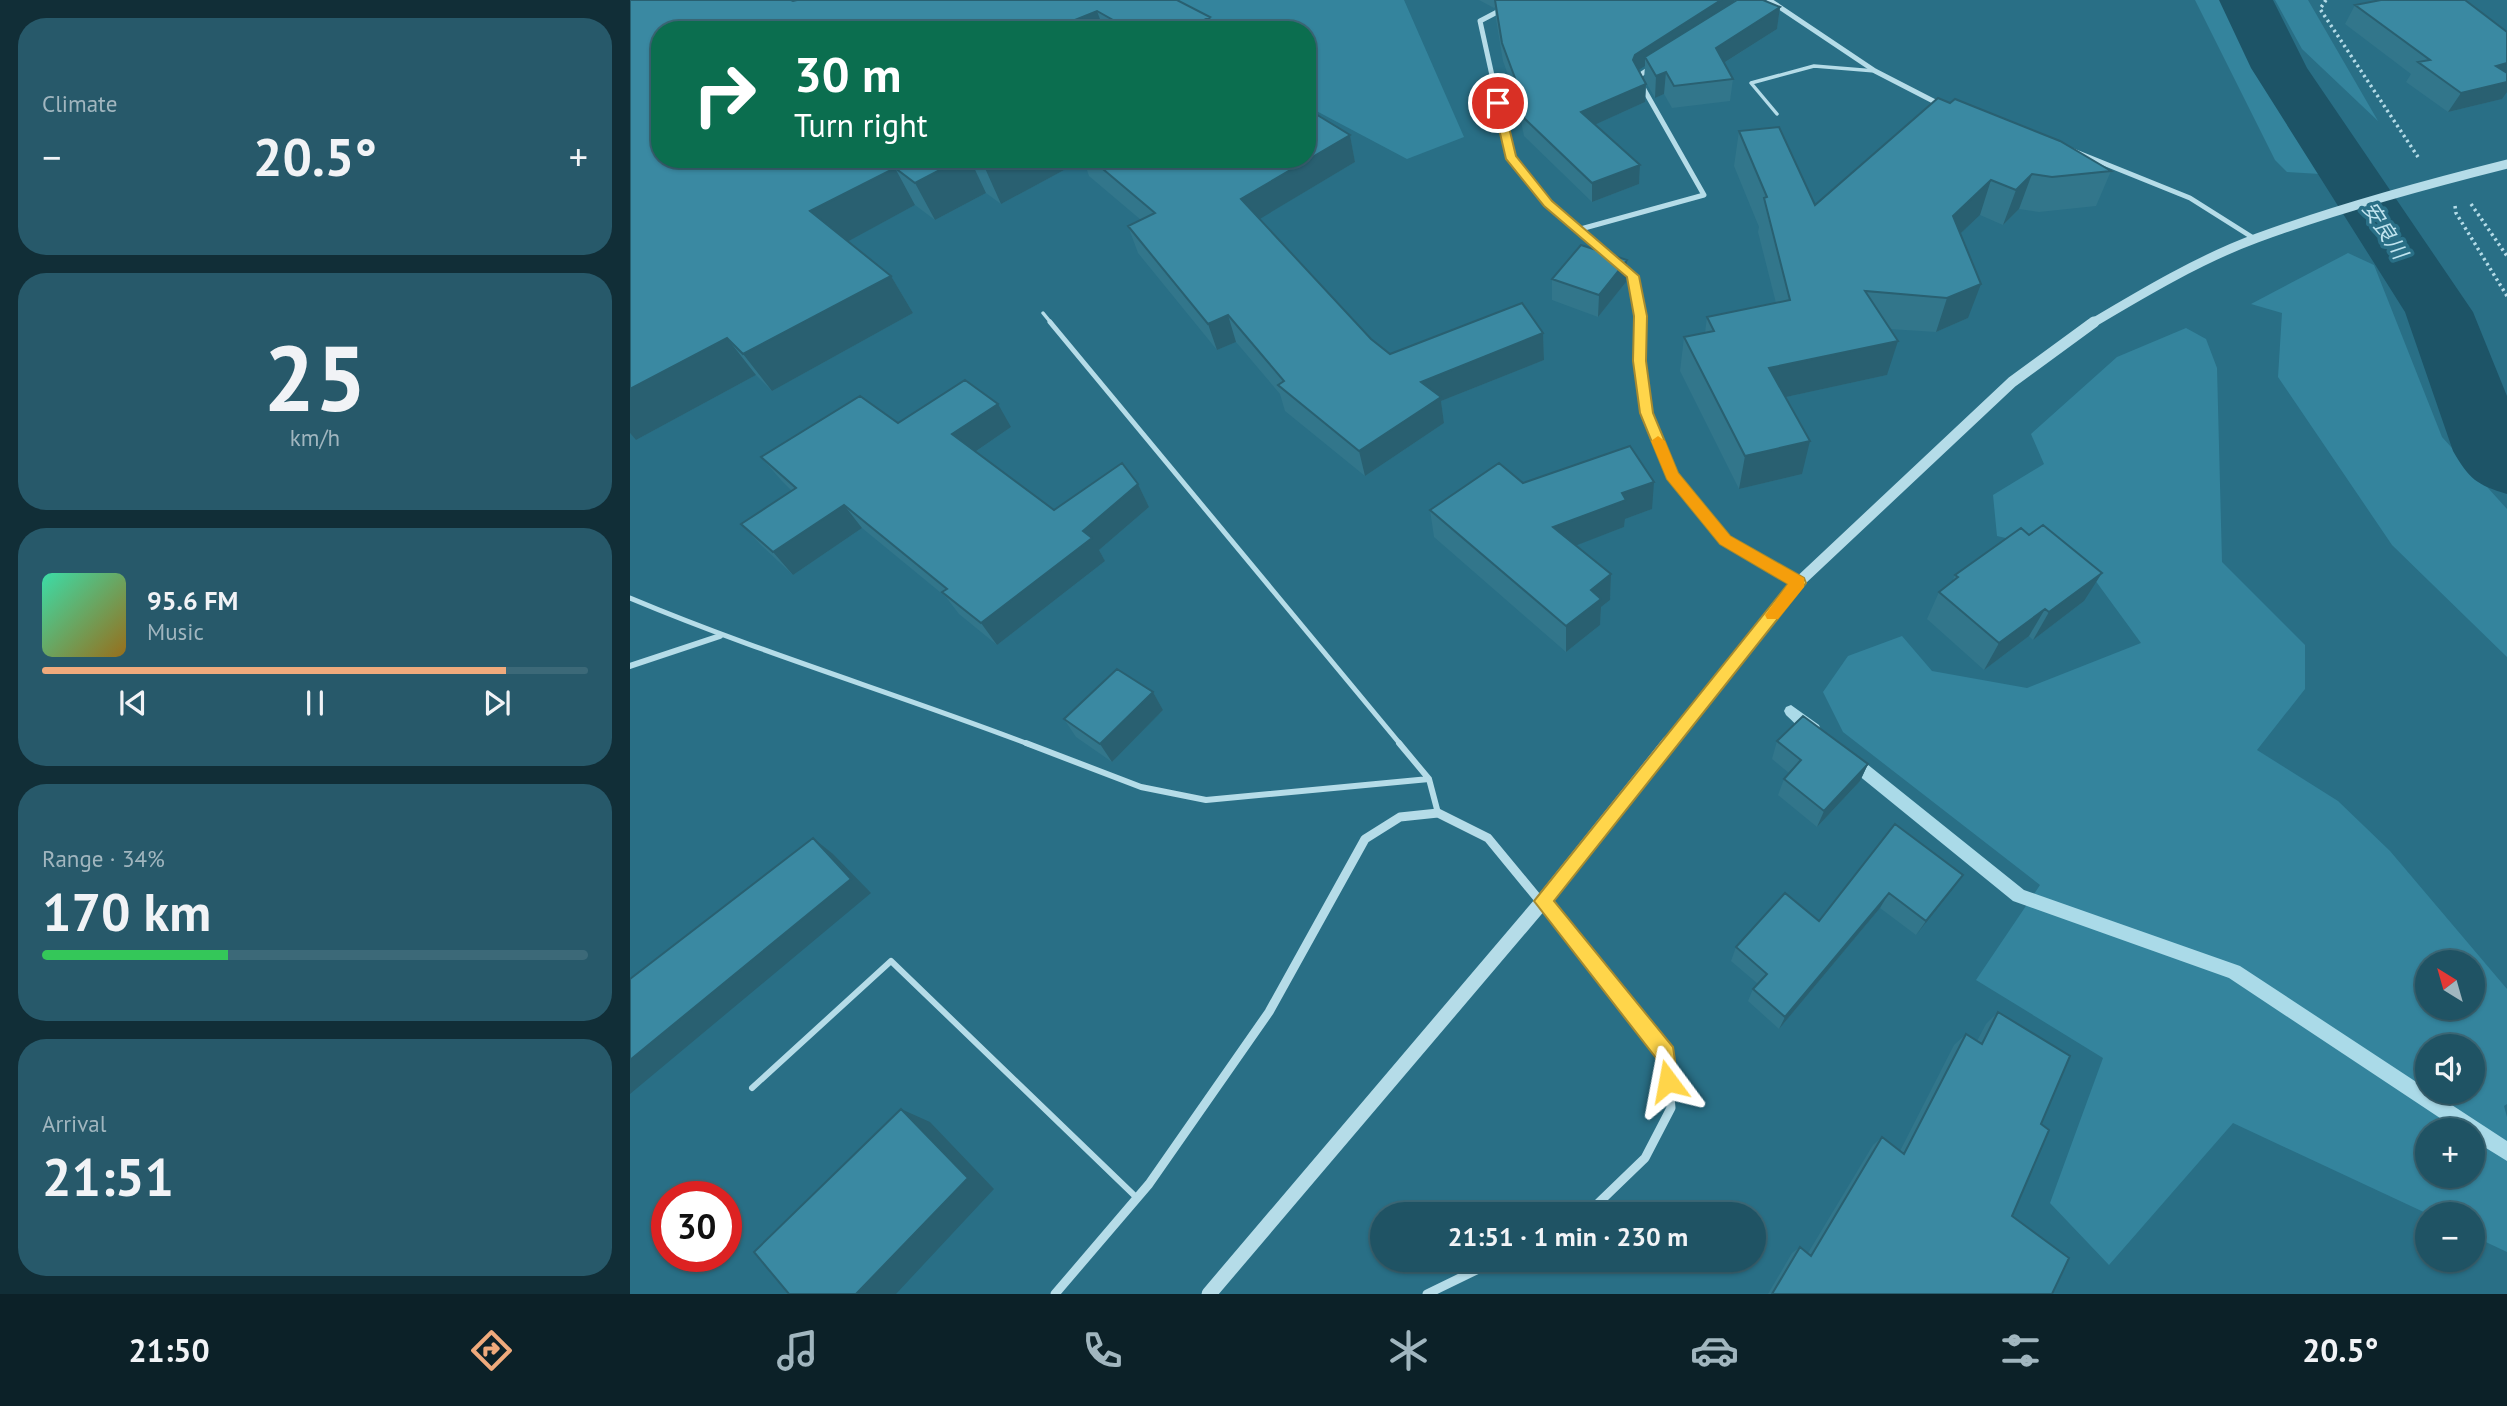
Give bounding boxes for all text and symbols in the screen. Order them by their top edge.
text: 30 m [794,42,901,106]
icon: right [679,49,770,140]
pin [1468,73,1528,133]
icon: arrive [1479,84,1517,122]
text: Climate [42,89,117,118]
text: Turn right [794,104,928,146]
text: 20.5° [253,123,377,190]
text: − [42,132,61,181]
text: + [569,132,588,181]
water label: 安良川 [2357,196,2415,265]
text: 25 [263,318,367,436]
text: km/h [290,423,340,452]
text: 95.6 FM [147,584,238,617]
text: Music [147,617,204,646]
icon: previous [114,684,152,722]
icon: pause [296,684,334,722]
icon: next [478,684,516,722]
text: Range · 34% [42,844,165,873]
text: 170 km [42,878,211,945]
north arrow [2415,950,2485,1020]
map controls [2415,950,2485,1272]
button: sound [2415,1034,2485,1104]
position arrow [1631,1044,1705,1118]
text: Arrival [42,1109,106,1138]
button: + [2415,1118,2485,1188]
text: 21:51 [42,1143,174,1210]
speed limit sign: 30 [651,1181,742,1272]
button: − [2415,1202,2485,1272]
text: 21:51 · 1 min · 230 m [1448,1220,1688,1253]
icon: directions [467,1326,516,1375]
icon: music [773,1326,822,1375]
icon: phone [1078,1326,1127,1375]
icon: climate [1384,1326,1433,1375]
icon: car [1690,1326,1739,1375]
icon: filters [1996,1326,2045,1375]
text: 21:50 [128,1329,210,1371]
text: 20.5° [2302,1329,2379,1371]

